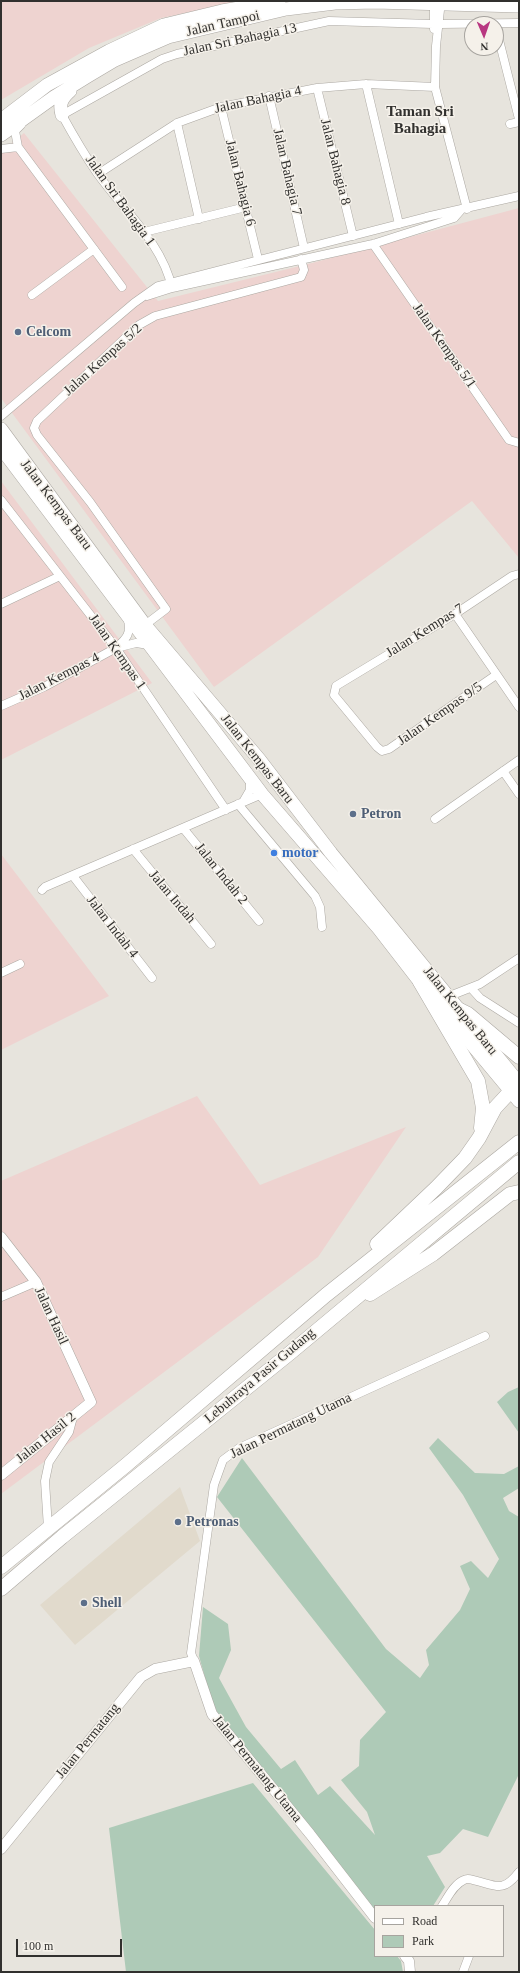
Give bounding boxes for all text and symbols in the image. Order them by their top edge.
street label: Jalan Tampoi [185,7,261,41]
north arrow [464,16,504,56]
street label: Jalan Sri Bahagia 13 [182,20,298,60]
text: N [480,41,489,53]
street label: Jalan Bahagia 4 [213,83,303,117]
district label: Taman Sri Bahagia [386,103,454,138]
street label: Jalan Bahagia 8 [316,117,354,207]
street label: Jalan Bahagia 7 [269,127,305,217]
street label: Jalan Bahagia 6 [221,138,259,228]
street label: Jalan Sri Bahagia 1 [81,152,159,250]
street label: Jalan Kempas 5/1 [409,300,479,392]
street label: Jalan Kempas 5/2 [60,320,146,400]
place label: Celcom [26,324,71,340]
marker: Celcom [13,327,23,337]
street label: Jalan Kempas Baru [17,456,95,554]
street label: Jalan Kempas 7 [383,600,467,662]
street label: Jalan Kempas 1 [85,611,149,693]
street label: Jalan Kempas 4 [16,649,102,705]
street label: Jalan Kempas 9/5 [394,679,486,749]
street label: Jalan Kempas Baru [217,711,297,807]
place label: Petron [361,806,401,822]
marker: Petron [348,809,358,819]
street label: Jalan Indah 2 [191,840,251,908]
place label: motor [282,845,319,861]
marker: motor [269,848,279,858]
street label: Jalan Indah [145,867,199,927]
street label: Jalan Indah 4 [82,892,142,962]
street label: Jalan Kempas Baru [419,963,501,1059]
street label: Jalan Hasil [30,1284,72,1348]
street label: Lebuhraya Pasir Gudang [201,1325,319,1427]
street label: Jalan Permatang Utama [228,1389,354,1463]
street label: Jalan Hasil 2 [13,1409,79,1467]
place label: Petronas [186,1514,239,1530]
marker: Petronas [173,1517,183,1527]
place label: Shell [92,1595,122,1611]
marker: Shell [79,1598,89,1608]
street label: Jalan Permatang [52,1700,124,1782]
street label: Jalan Permatang Utama [209,1712,305,1826]
legend [374,1905,504,1957]
text: Road [412,1914,437,1928]
scale bar [18,1931,124,1957]
text: Park [412,1934,434,1948]
text: 100 m [23,1939,53,1953]

